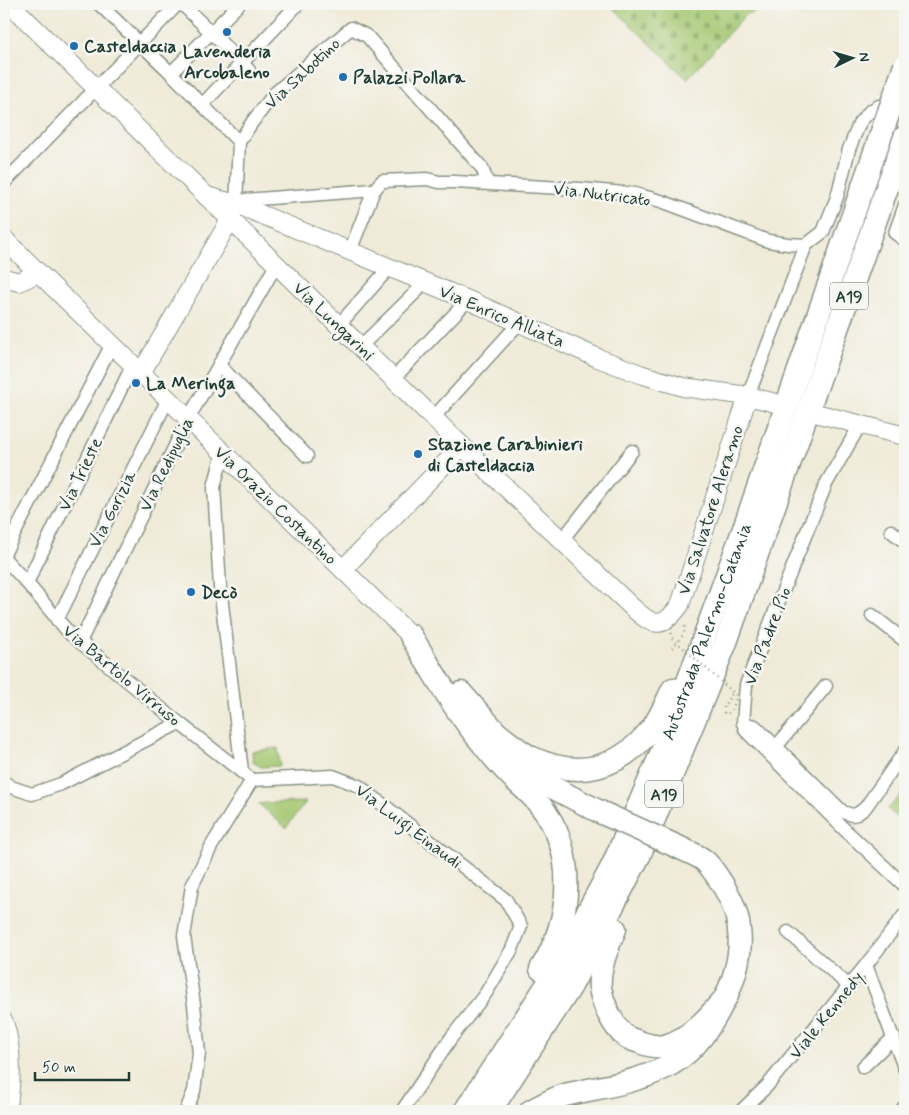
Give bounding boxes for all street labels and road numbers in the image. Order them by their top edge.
street label: Via Sabotino [260,32,346,115]
street label: Via Nutricato [552,177,652,213]
street label: Via Lungarini [287,277,379,367]
street label: Via Enrico Alliata [435,280,568,354]
road number: A19 [830,282,868,310]
street label: Via Redipuglia [134,413,200,516]
street label: Via Salvatore Aleramo [672,422,750,598]
street label: Via Trieste [53,433,109,515]
street label: Via Orazio Costantino [209,441,342,571]
street label: Via Gorizia [83,466,143,552]
street label: Autostrada Palermo-Catania [657,520,758,744]
street label: Via Padre Pio [738,584,798,689]
street label: Via Bartolo Virruso [57,619,185,732]
street label: Via Luigi Einaudi [349,779,467,876]
road number: A19 [645,781,683,808]
street label: Viale Kennedy [784,967,870,1065]

